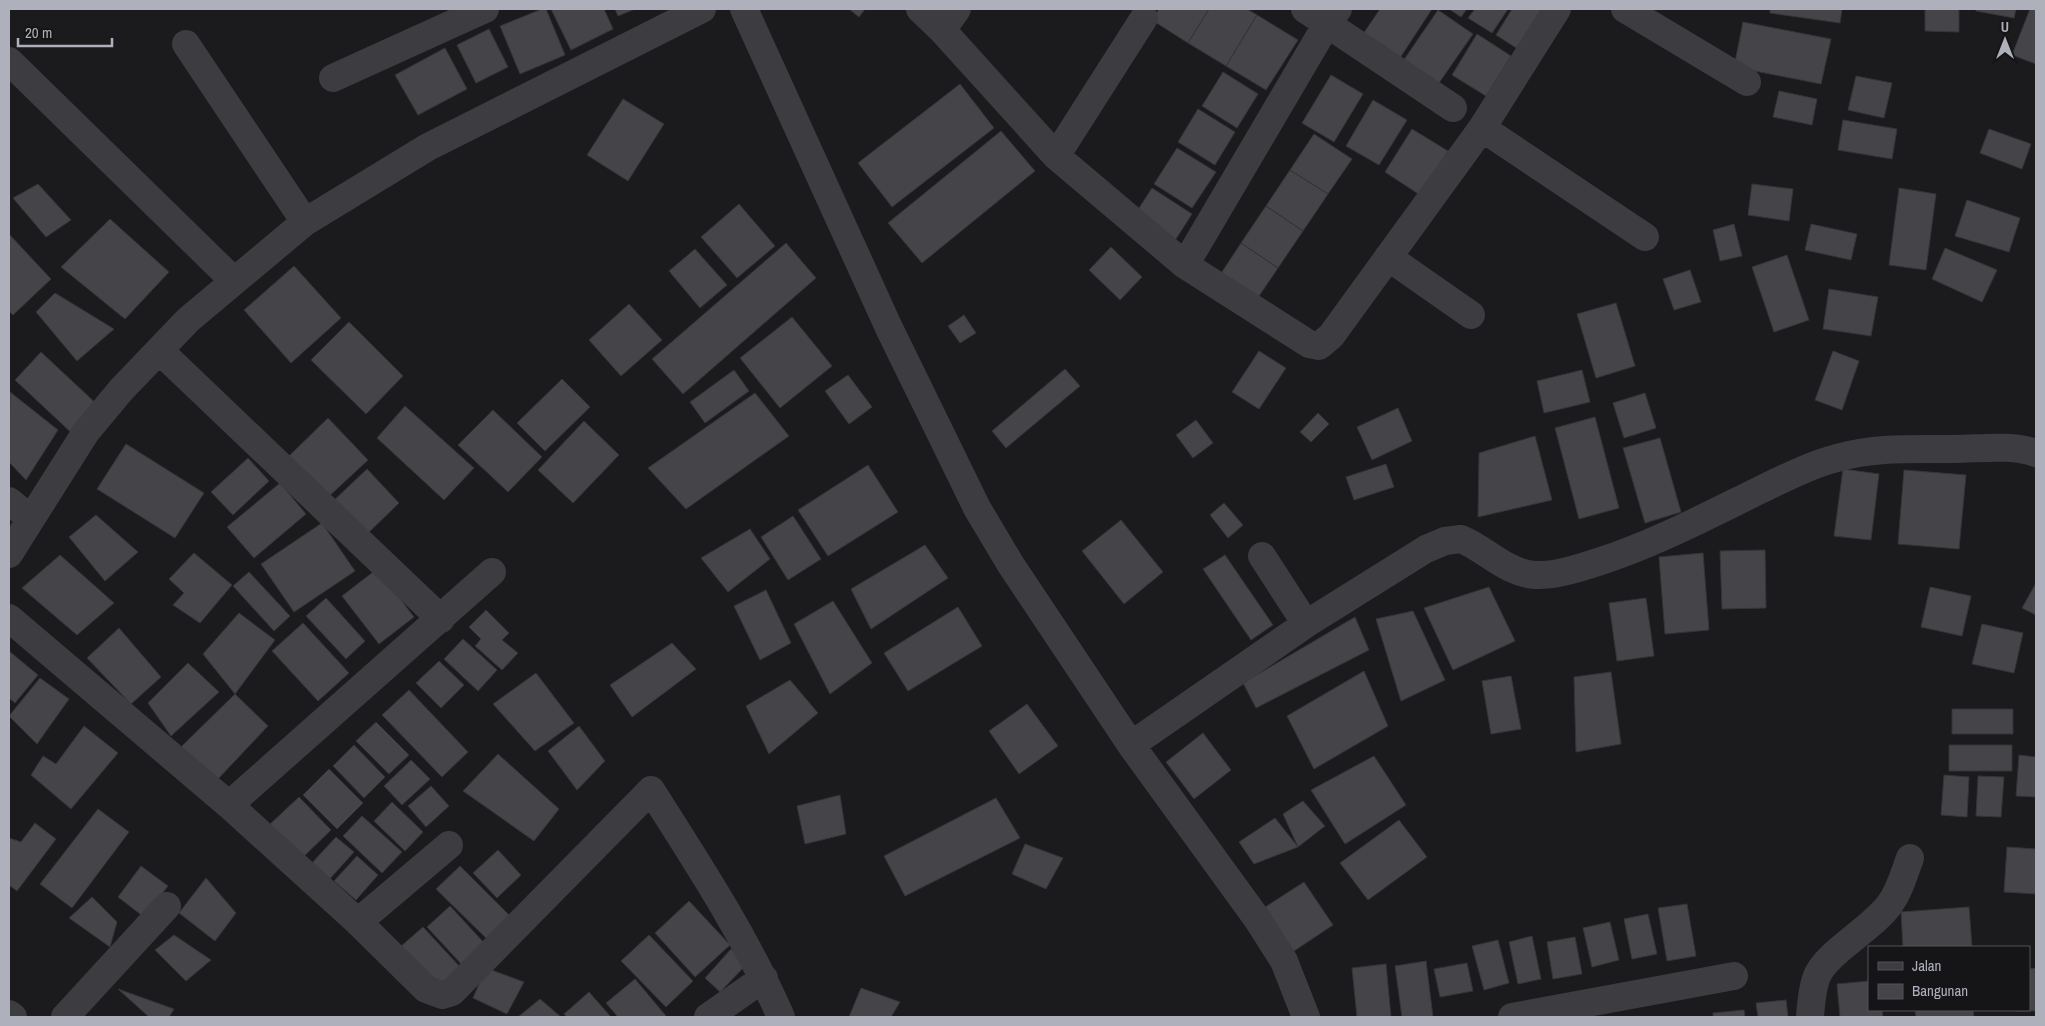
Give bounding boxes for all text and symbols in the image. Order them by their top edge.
scale bar [18,15,111,47]
north arrow [1980,15,2030,65]
text: U [2001,18,2009,36]
text: 20 m [25,22,52,43]
legend [1868,946,2030,1011]
text: Jalan [1912,955,1941,976]
text: Bangunan [1912,980,1968,1001]

